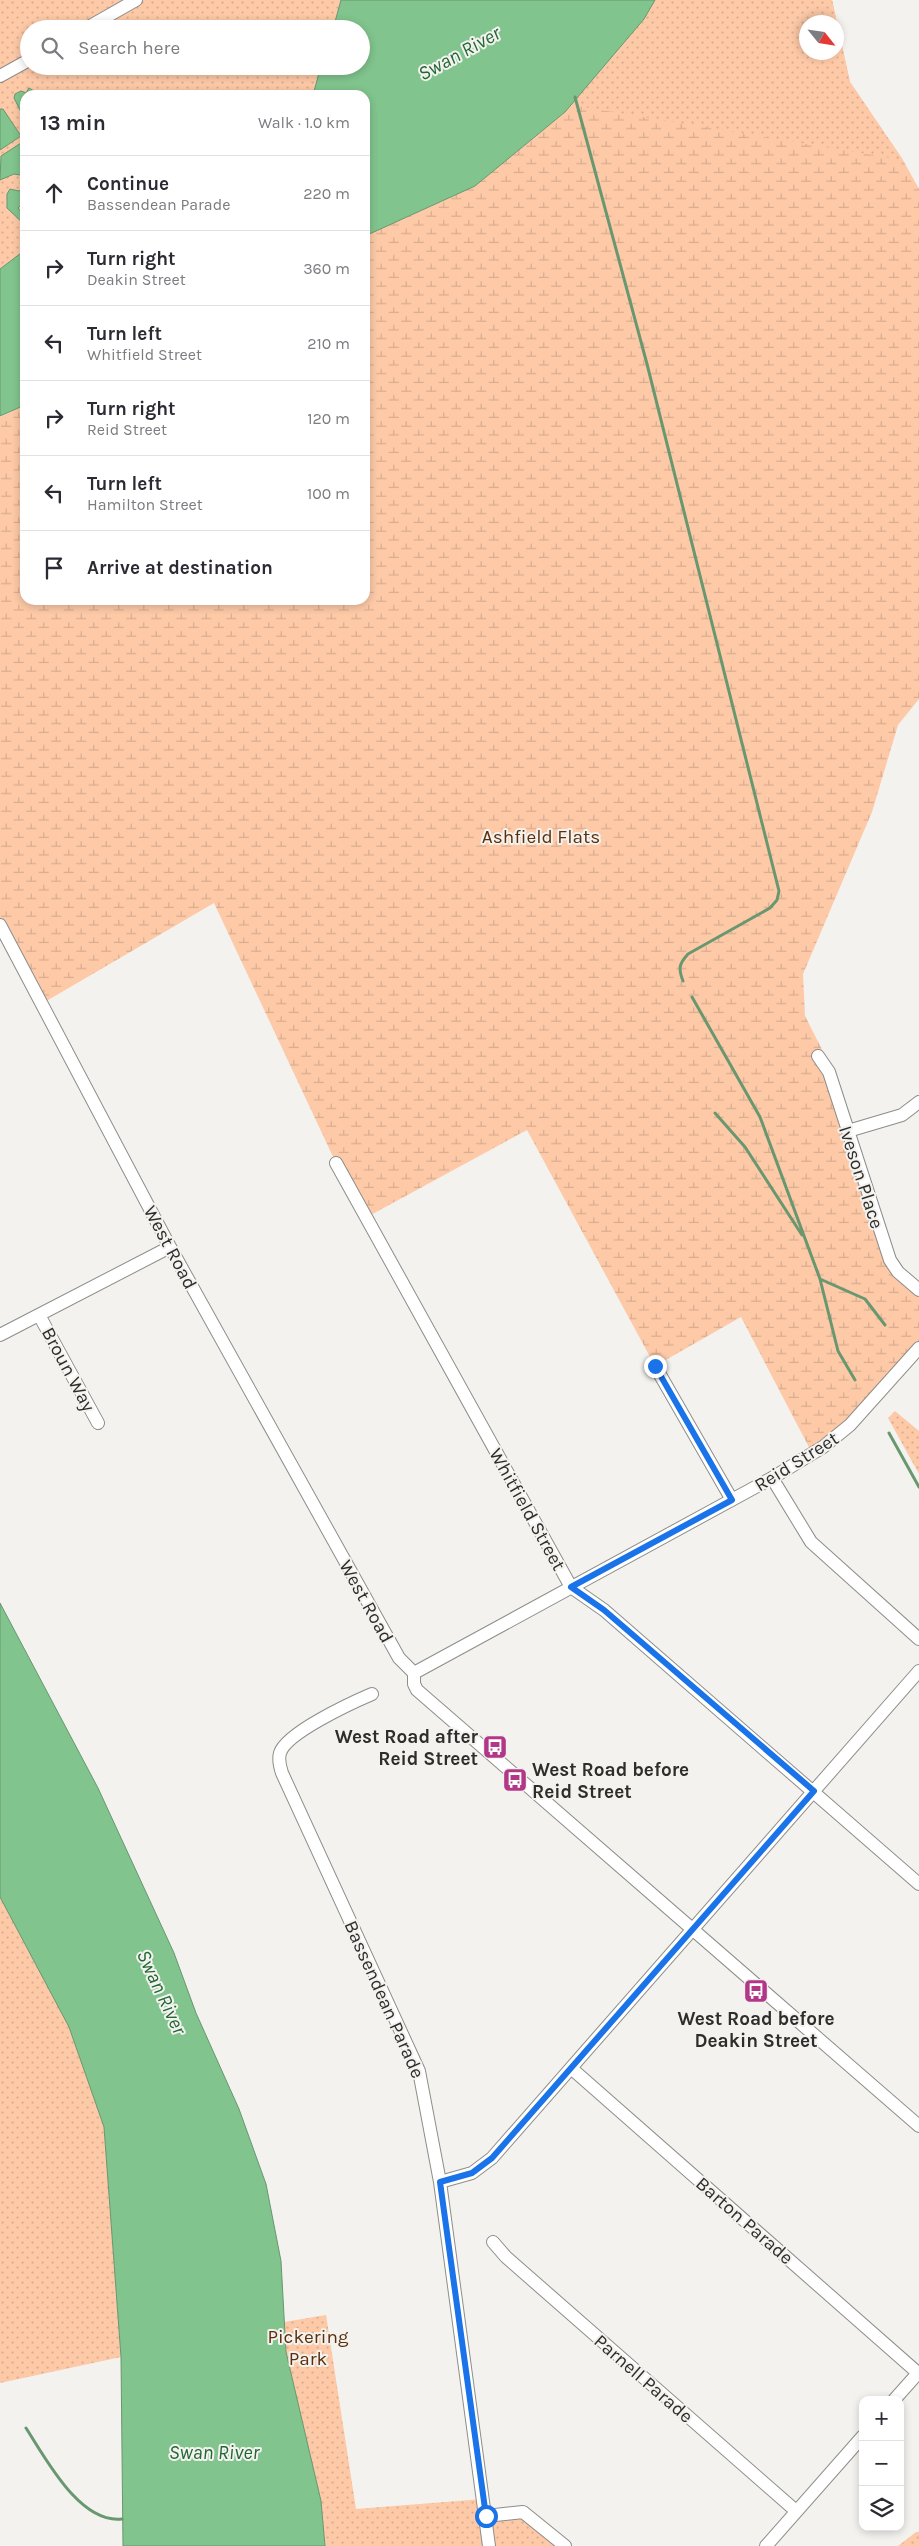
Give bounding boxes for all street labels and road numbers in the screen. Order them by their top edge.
street label: Iveson Place [834,1123,888,1232]
street label: West Road [139,1202,201,1293]
street label: Broun Way [37,1324,100,1415]
street label: Reid Street [750,1427,843,1496]
street label: Whitfield Street [484,1444,570,1574]
street label: West Road [334,1556,398,1647]
street label: Bassendean Parade [339,1917,429,2082]
street label: Barton Parade [691,2172,798,2269]
street label: Parnell Parade [590,2330,697,2428]

